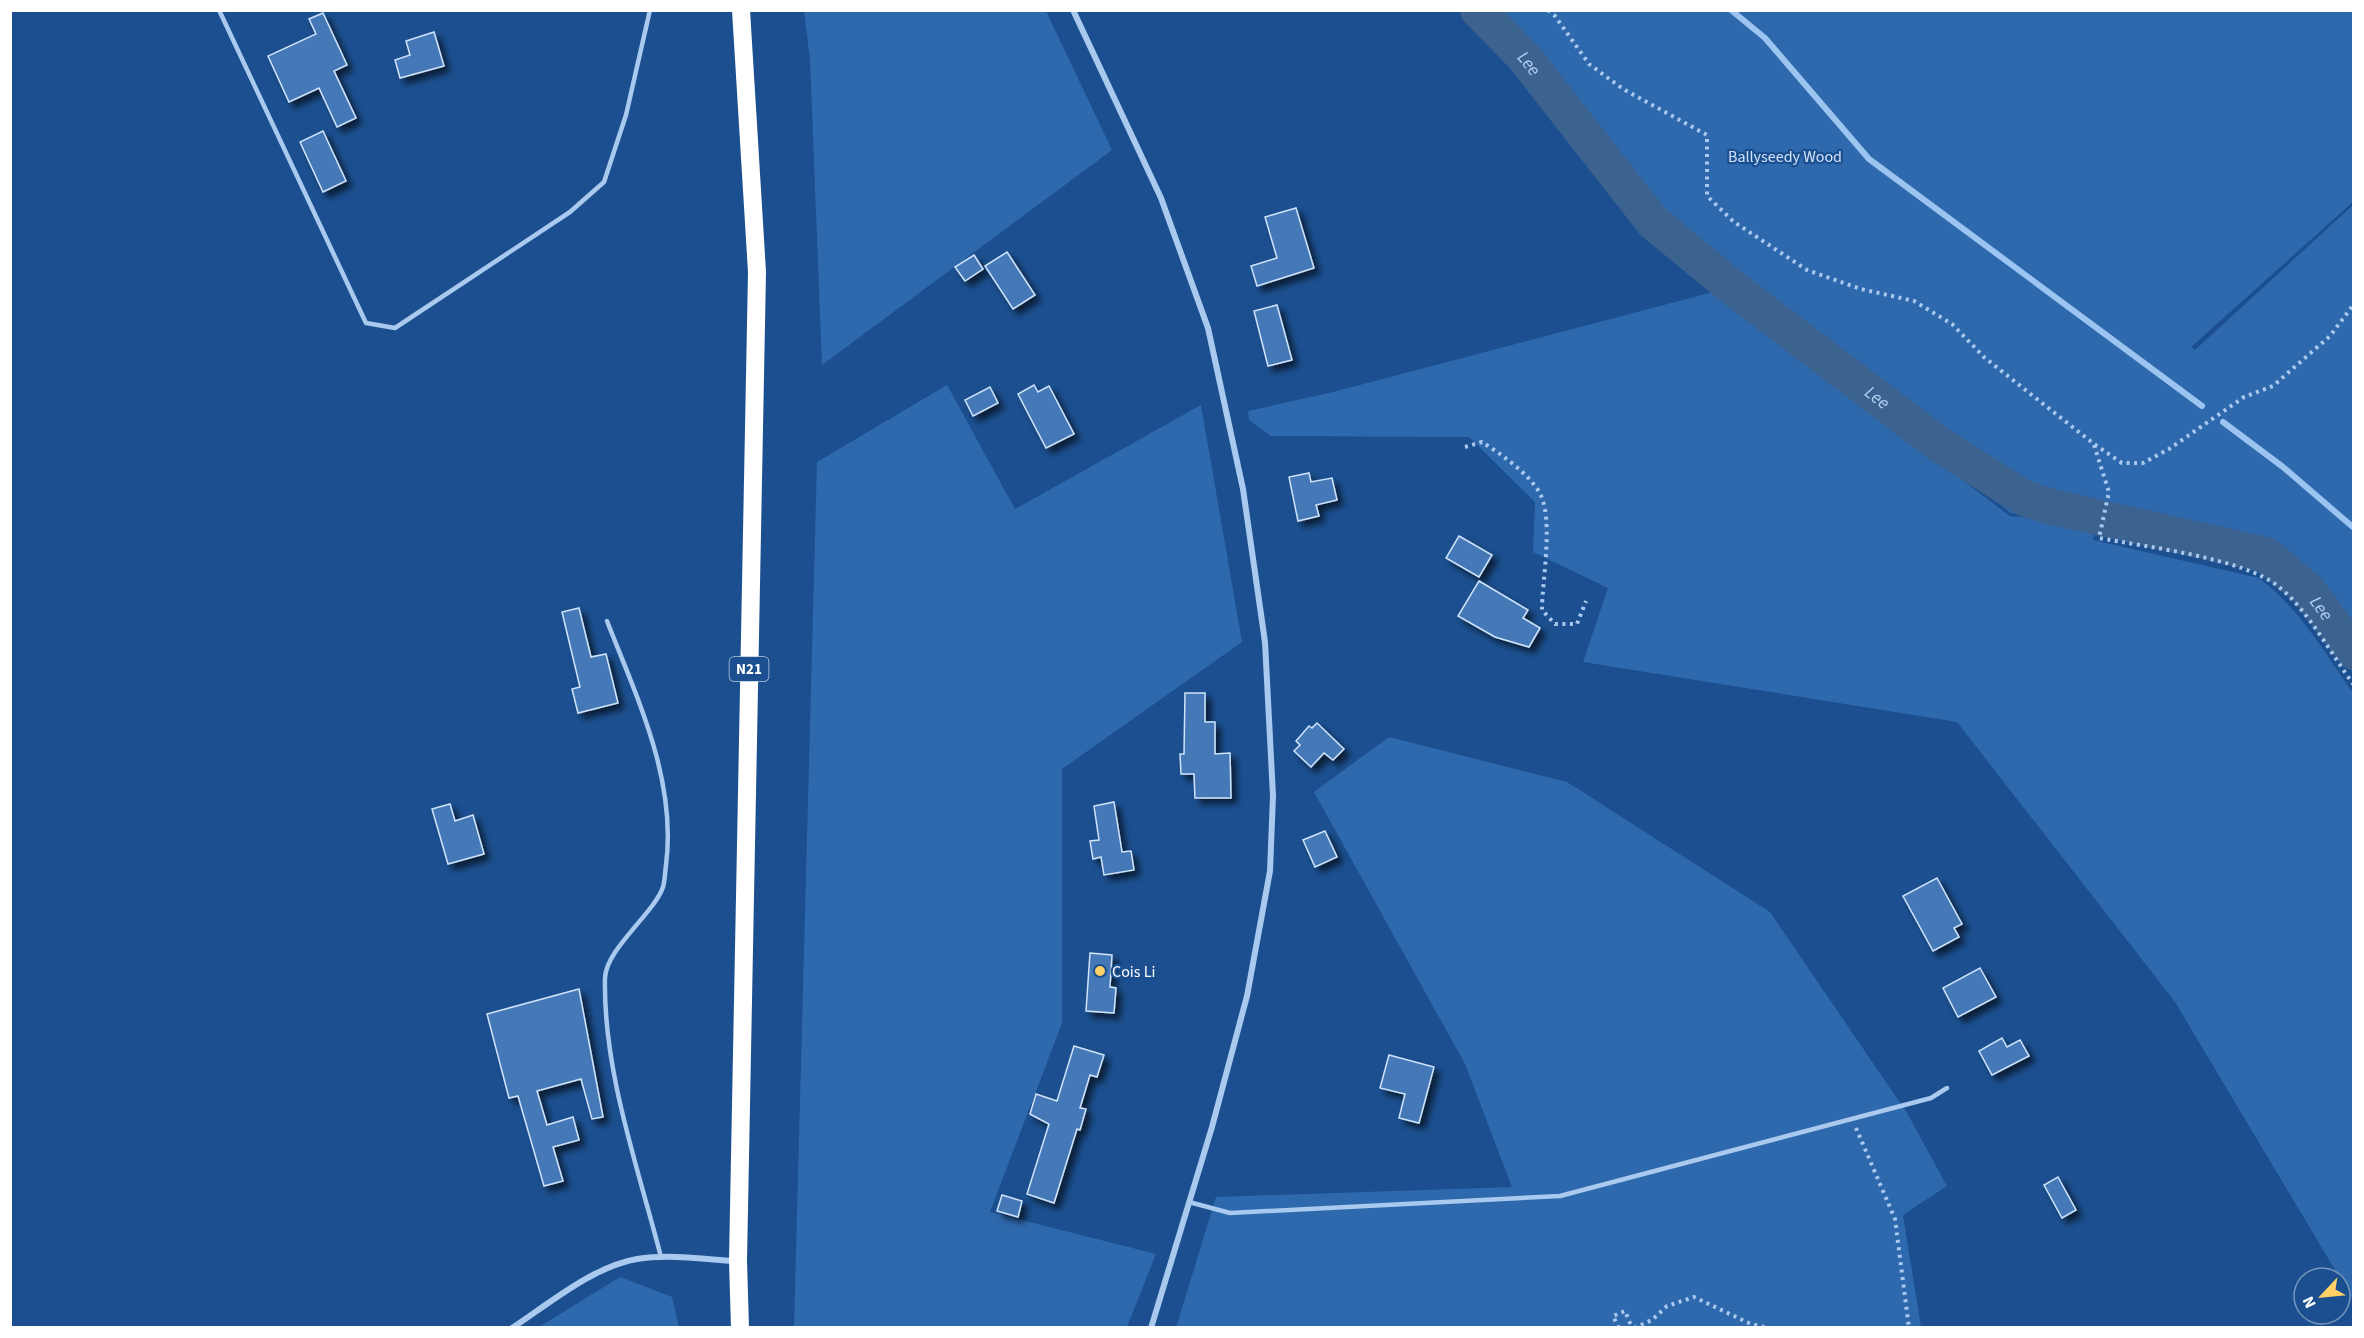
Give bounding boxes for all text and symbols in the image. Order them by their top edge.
water label: Lee [1512,45,1547,82]
park label: Ballyseedy Wood [1728,146,1842,168]
water label: Lee [1859,380,1895,416]
water label: Lee [2303,591,2339,626]
road number: N21 [730,657,768,681]
place label: Cois Li [1112,961,1155,983]
marker: Cois Li [1093,964,1107,978]
north arrow [2292,1266,2352,1326]
text: N [2297,1293,2322,1312]

